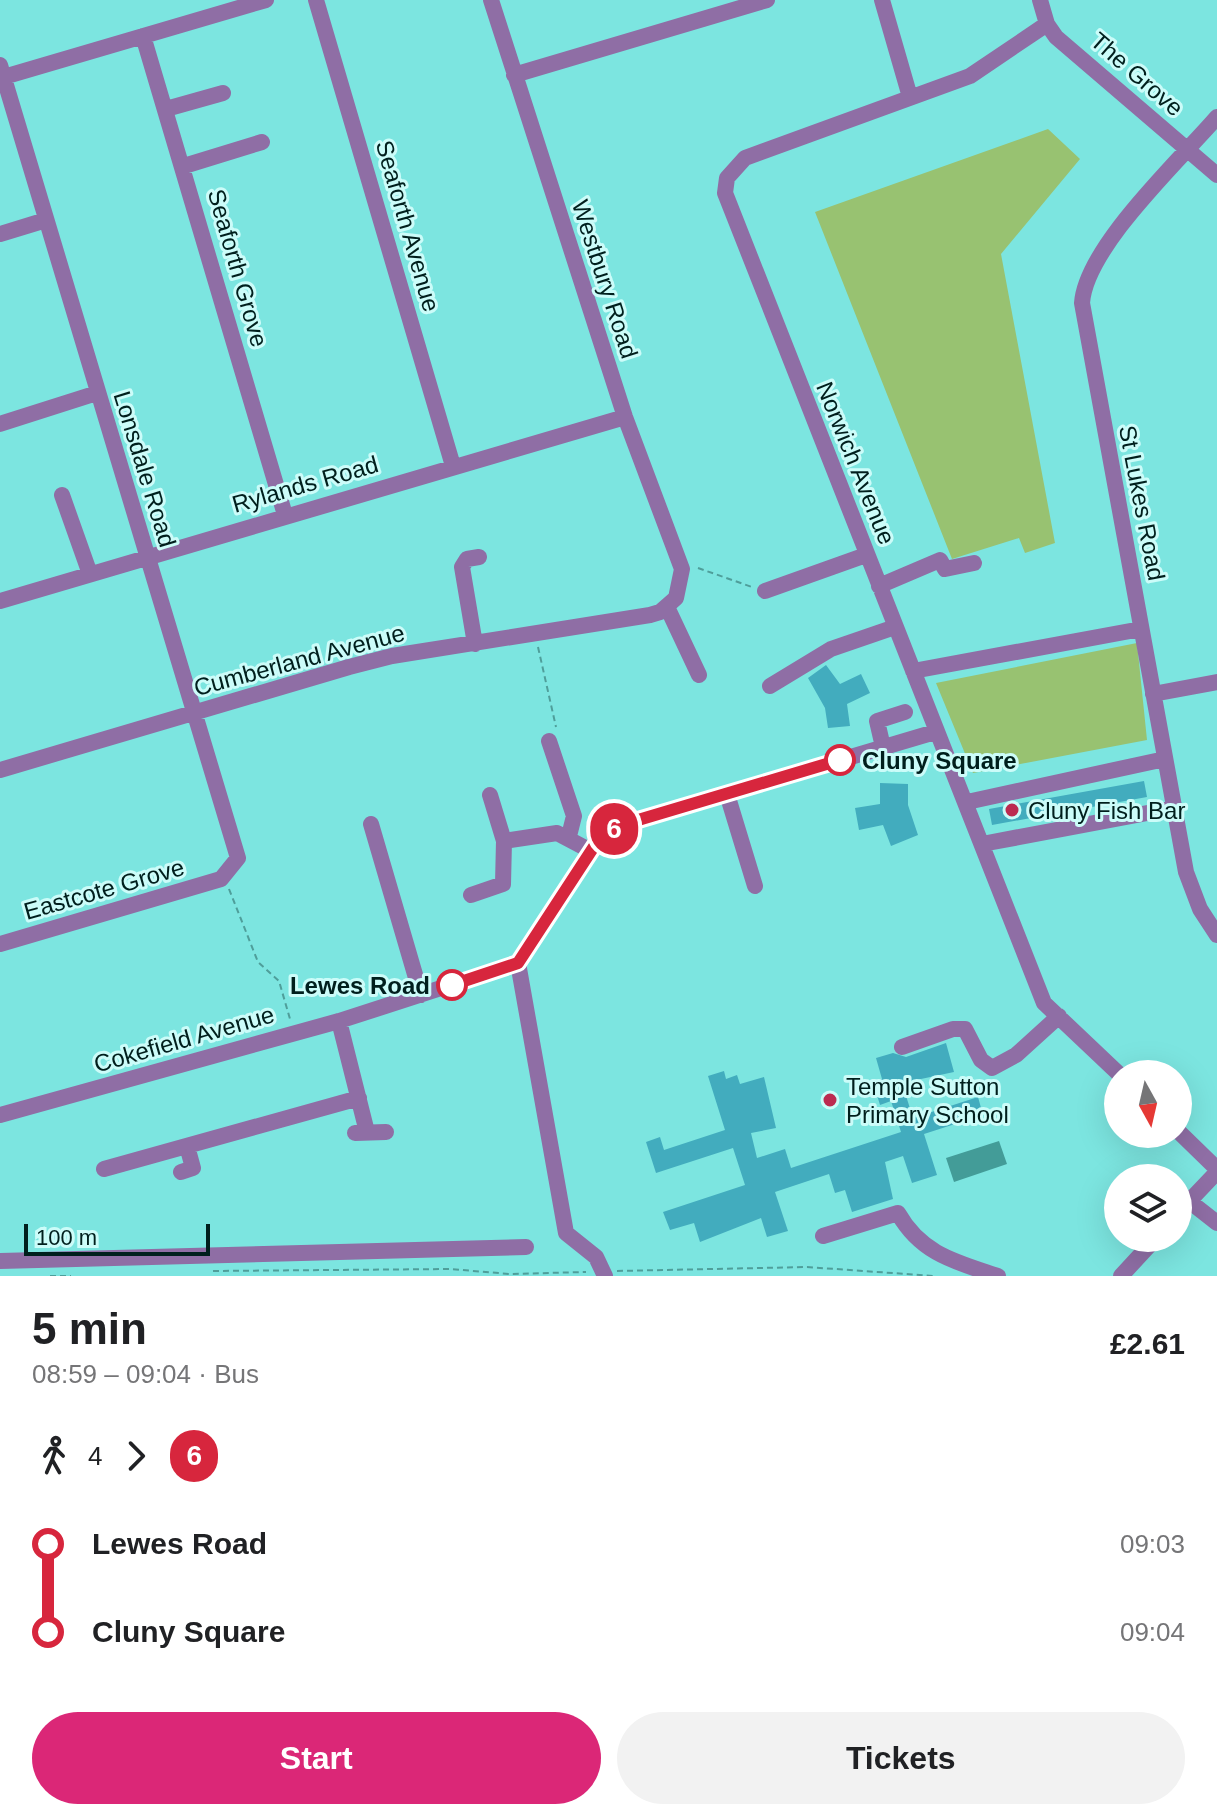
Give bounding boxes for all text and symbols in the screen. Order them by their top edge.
street label: The Grove [1085,27,1189,121]
street label: Seaforth Avenue [371,137,445,315]
street label: Seaforth Grove [203,186,273,350]
street label: Westbury Road [567,196,643,362]
street label: Norwich Avenue [811,378,901,548]
street label: Lonsdale Road [108,388,182,550]
street label: St Lukes Road [1114,423,1170,583]
street label: Rylands Road [229,450,381,518]
street label: Cumberland Avenue [191,619,407,701]
marker: Cluny Square [825,745,855,775]
place label: Cluny Square [862,747,1017,774]
place label: Cluny Fish Bar [1028,797,1185,824]
marker: Cluny Fish Bar [1003,801,1021,819]
line badge: 6 [588,803,640,855]
text: 6 [606,813,622,844]
street label: Eastcote Grove [21,853,187,925]
marker: Lewes Road [437,970,467,1000]
place label: Lewes Road [290,972,430,999]
street label: Cokefield Avenue [91,1000,277,1078]
north arrow [1104,1060,1192,1148]
map controls [1104,1060,1192,1252]
place label: Temple Sutton Primary School [846,1073,1009,1128]
marker: Temple Sutton Primary School [821,1091,839,1109]
button: layers [1104,1164,1192,1252]
scale bar [24,1220,210,1256]
text: 100 m [36,1225,97,1250]
text: 5 min [32,1304,147,1353]
text: £2.61 [1110,1327,1185,1360]
text: 08:59 – 09:04 · Bus [32,1359,259,1389]
icon: walk [32,1434,76,1478]
icon: forward [114,1434,158,1478]
text: 6 [186,1440,202,1471]
text: 4 [88,1441,102,1471]
text: Lewes Road [92,1527,267,1560]
text: 09:03 [1120,1529,1185,1559]
text: Cluny Square [92,1615,285,1648]
text: 09:04 [1120,1617,1185,1647]
button: Start [32,1712,601,1804]
button: Tickets [617,1712,1185,1804]

